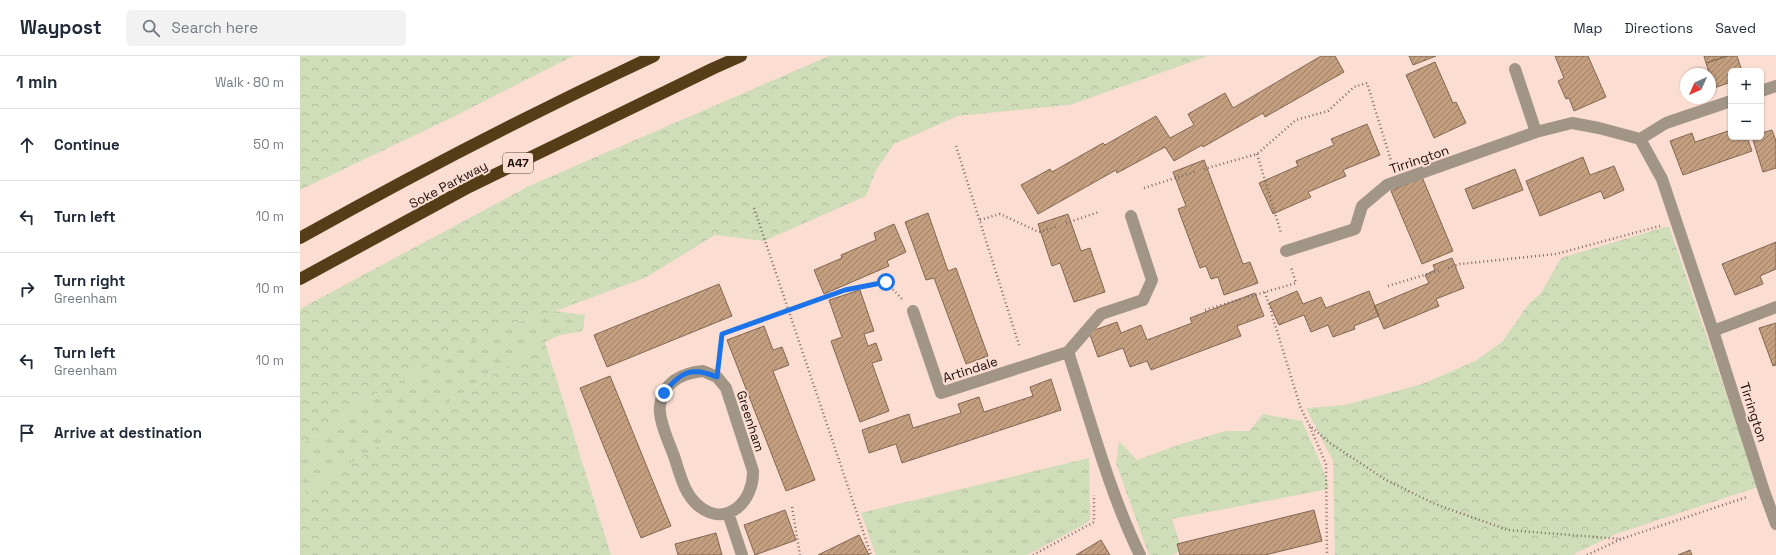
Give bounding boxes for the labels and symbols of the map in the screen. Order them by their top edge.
north arrow [1680,68,1716,104]
street label: Tirrington [1387,141,1451,178]
road number: A47 [503,153,533,173]
street label: Soke Parkway [406,157,490,212]
route start [877,273,895,291]
street label: Artindale [940,353,1000,386]
street label: Tirrington [1736,380,1771,444]
route end [655,384,673,402]
street label: Greenham [733,388,768,454]

